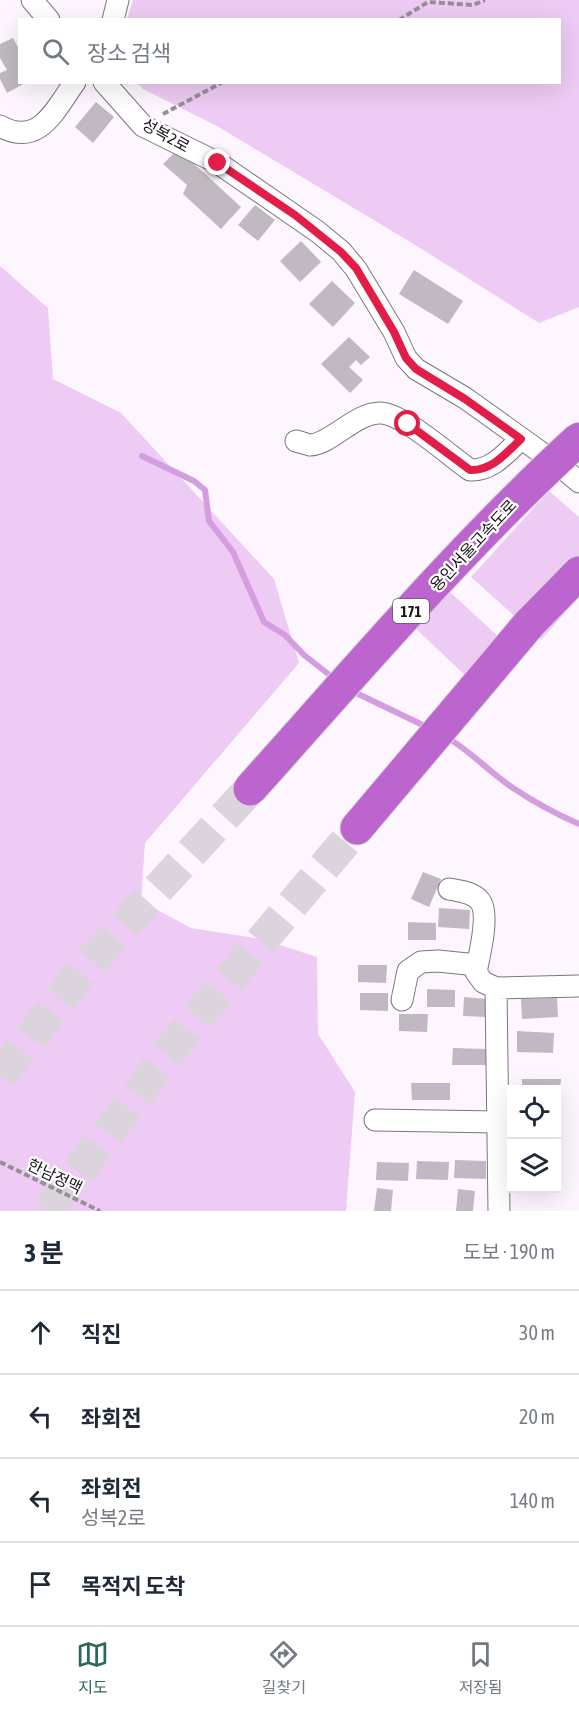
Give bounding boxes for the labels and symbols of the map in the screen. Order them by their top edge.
street label: 성복2로 [139,115,193,156]
route end [204,149,230,175]
route start [394,410,420,436]
street label: 용인서울고속도로 [426,496,520,594]
road number: 171 [393,599,429,623]
street label: 한남정맥 [25,1155,85,1197]

